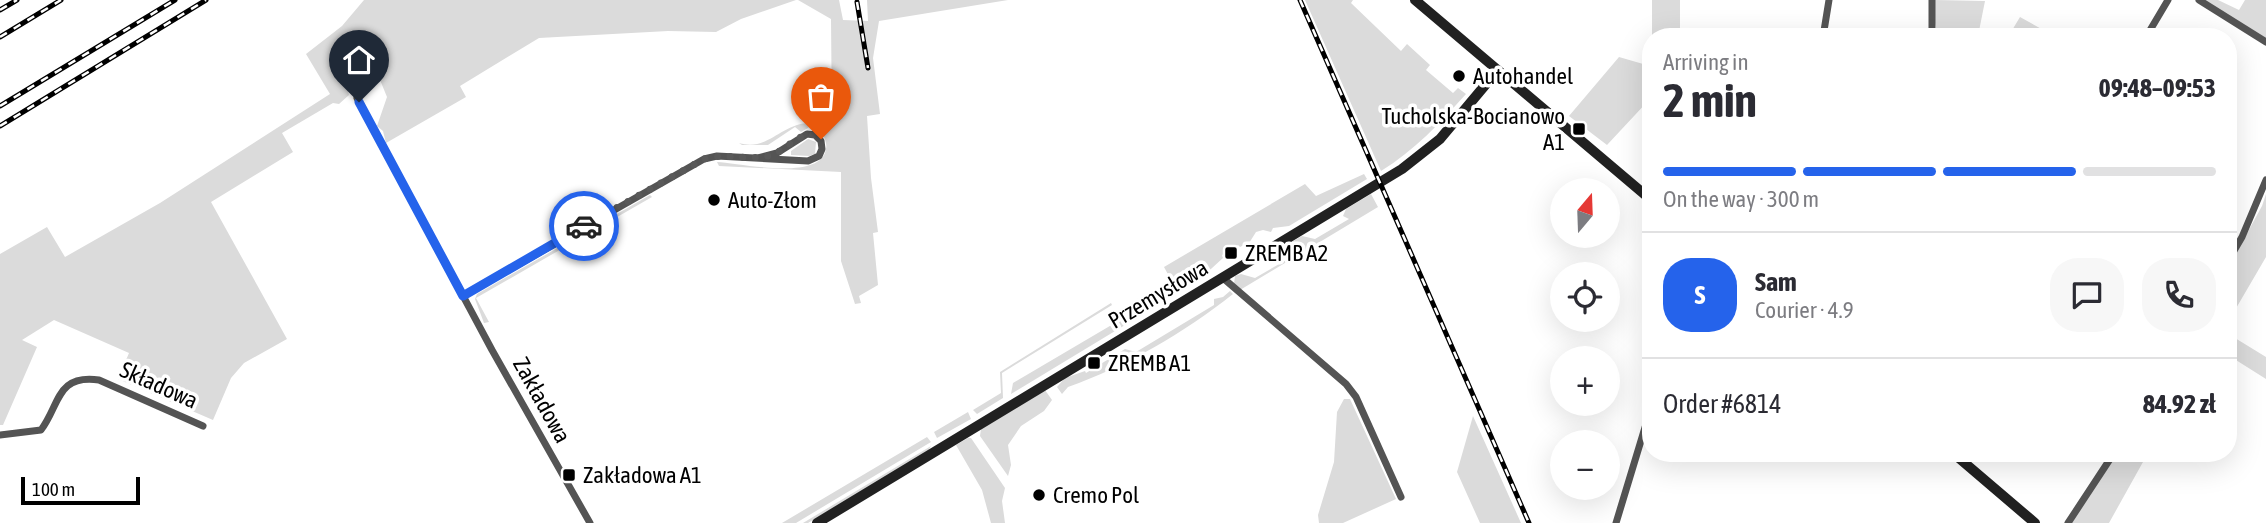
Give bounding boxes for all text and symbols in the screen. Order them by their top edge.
pin [329,30,389,102]
icon: home [340,41,378,79]
text: Arriving in [1663,49,1749,75]
place label: Autohandel [1473,63,1573,89]
pin [791,67,851,139]
marker: Autohandel [1451,68,1467,84]
text: 09:48–09:53 [2099,73,2216,103]
text: 2 min [1663,74,1757,127]
icon: bag [802,78,840,116]
place label: Tucholska-Bocianowo A1 [1381,103,1565,155]
marker: Tucholska-Bocianowo A1 [1571,121,1587,137]
north arrow [1550,178,1620,248]
map controls [1550,178,1620,500]
text: On the way · 300 m [1663,186,1819,212]
place label: Auto-Złom [728,187,817,213]
courier [549,191,619,261]
marker: Auto-Złom [706,192,722,208]
icon: car [565,207,603,245]
place label: ZREMB A2 [1245,240,1328,266]
marker: ZREMB A2 [1223,245,1239,261]
street label: Przemysłowa [1104,254,1212,334]
button: chat [2050,258,2124,332]
button: phone [2142,258,2216,332]
button: locate [1550,262,1620,332]
text: Sam [1755,267,1797,297]
text: S [1695,280,1705,310]
text: Courier · 4.9 [1755,297,1854,323]
button: + [1550,346,1620,416]
place label: ZREMB A1 [1108,350,1191,376]
street label: Zakładowa [508,353,576,447]
marker: ZREMB A1 [1086,355,1102,371]
street label: Składowa [116,356,202,414]
text: Order #6814 [1663,389,1782,419]
text: 84.92 zł [2143,389,2216,419]
button: − [1550,430,1620,500]
place label: Zakładowa A1 [583,462,702,488]
marker: Zakładowa A1 [561,467,577,483]
scale bar [21,474,140,506]
text: 100 m [32,478,75,500]
place label: Cremo Pol [1053,482,1139,508]
marker: Cremo Pol [1031,487,1047,503]

